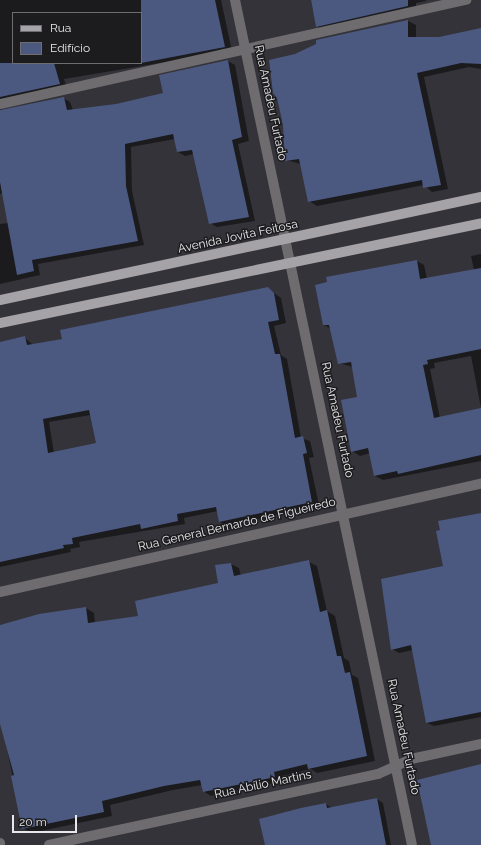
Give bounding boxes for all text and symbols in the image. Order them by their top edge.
legend [12,12,142,64]
text: Rua [50,21,71,35]
text: Edifício [50,41,90,55]
street label: Rua Amadeu Furtado [251,44,289,162]
street label: Avenida Jovita Feitosa [177,217,299,257]
street label: Rua Amadeu Furtado [318,361,356,479]
street label: Rua General Bernardo de Figueiredo [137,495,337,555]
street label: Rua Amadeu Furtado [384,678,422,796]
street label: Rua Abílio Martins [213,768,313,802]
scale bar [14,807,79,833]
text: 20 m [19,815,47,829]

